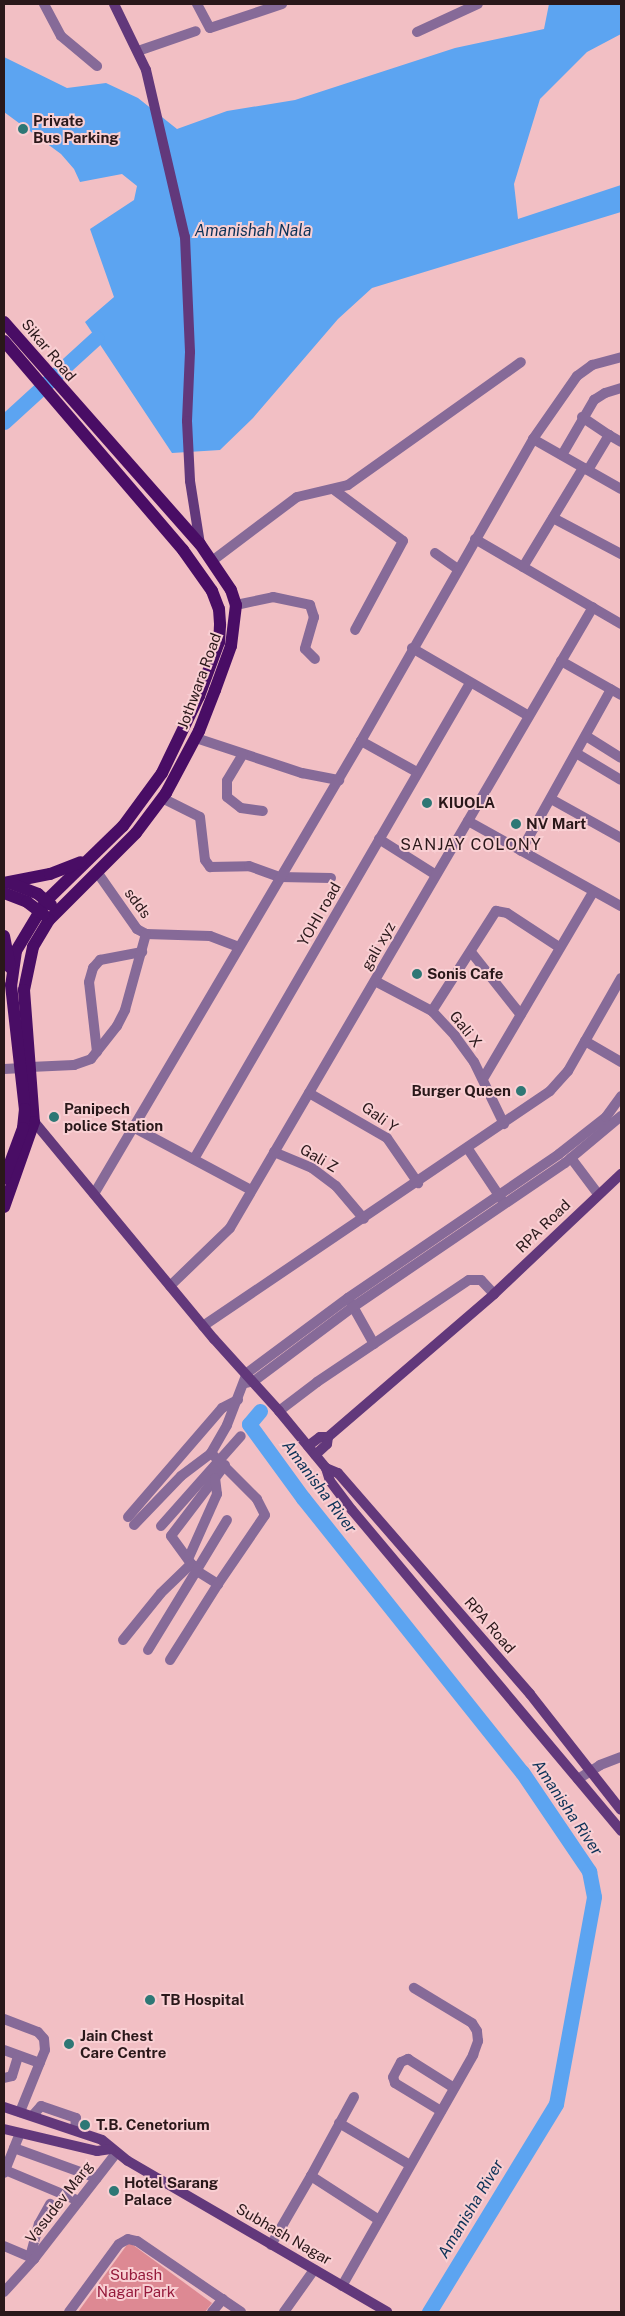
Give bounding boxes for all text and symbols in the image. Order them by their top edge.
place label: Private Bus Parking [33,111,119,146]
marker: Private Bus Parking [17,123,29,135]
water label: Amanishah Nala [194,221,312,241]
street label: Sikar Road [18,315,80,385]
street label: Jothwara Road [173,630,225,732]
place label: KIUOLA [438,794,495,812]
marker: KIUOLA [420,796,434,810]
place label: NV Mart [526,815,586,833]
marker: NV Mart [510,818,522,830]
district label: SANJAY COLONY [399,835,543,855]
street label: YOHI road [294,879,344,949]
street label: sdds [121,884,155,922]
street label: gali xyz [357,919,399,973]
place label: Sonis Cafe [427,965,504,983]
marker: Sonis Cafe [411,968,423,980]
street label: Gali X [446,1007,486,1051]
place label: Burger Queen [412,1082,511,1100]
marker: Burger Queen [515,1085,527,1097]
street label: Gali Y [358,1098,402,1136]
place label: Panipech police Station [64,1099,163,1134]
marker: Panipech police Station [48,1111,60,1123]
street label: Gali Z [297,1140,341,1176]
street label: RPA Road [512,1196,574,1256]
water label: Amanisha River [278,1437,360,1537]
street label: RPA Road [461,1593,519,1657]
water label: Amanisha River [528,1757,606,1859]
place label: TB Hospital [161,1991,245,2009]
marker: TB Hospital [143,1993,157,2007]
place label: Jain Chest Care Centre [80,2026,166,2061]
marker: Jain Chest Care Centre [62,2037,76,2051]
place label: T.B. Cenetorium [96,2116,210,2134]
marker: T.B. Cenetorium [78,2118,92,2132]
water label: Amanisha River [434,2156,508,2262]
street label: Vasudev Marg [21,2157,97,2247]
place label: Hotel Sarang Palace [124,2173,218,2208]
marker: Hotel Sarang Palace [108,2185,120,2197]
street label: Subhash Nagar [233,2199,335,2269]
park label: Subash Nagar Park [97,2265,175,2300]

